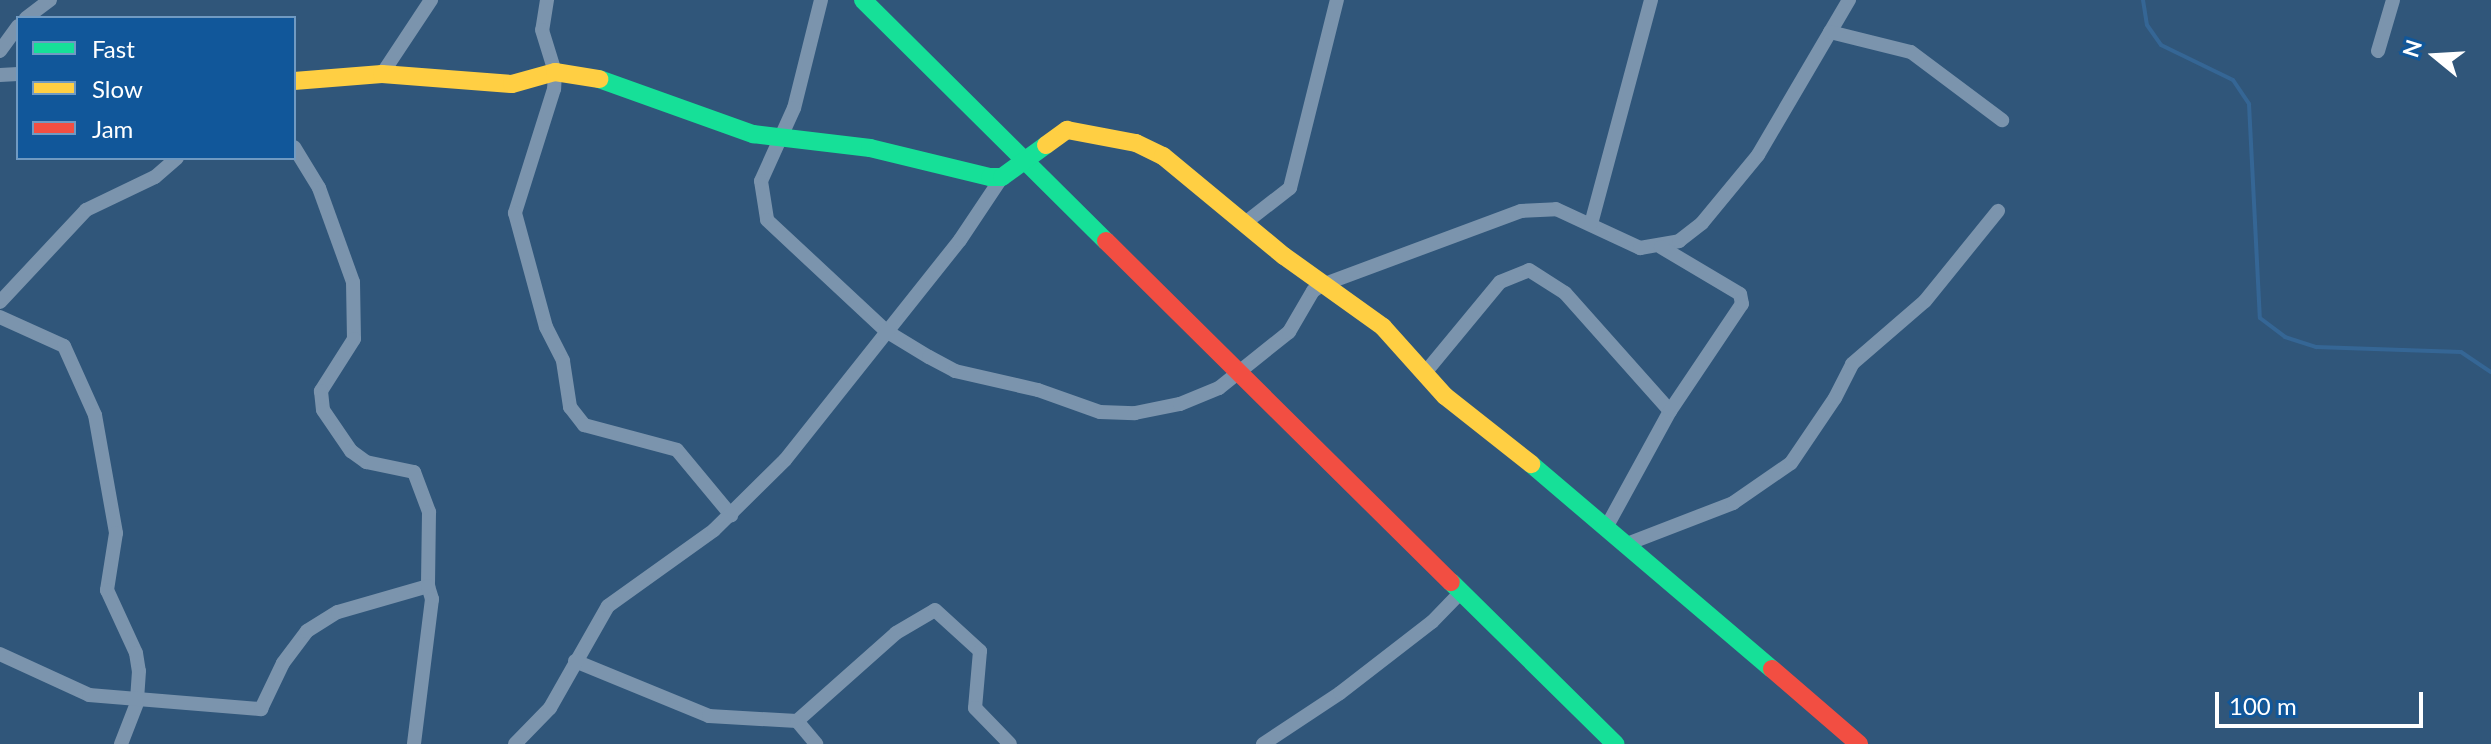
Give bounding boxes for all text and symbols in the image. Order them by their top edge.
legend [16,16,296,160]
north arrow [2395,16,2475,96]
text: Fast [92,34,135,63]
text: N [2396,36,2427,61]
text: Slow [92,74,143,103]
text: Jam [92,114,133,143]
scale bar [2219,676,2427,726]
text: 100 m [2229,691,2297,720]

